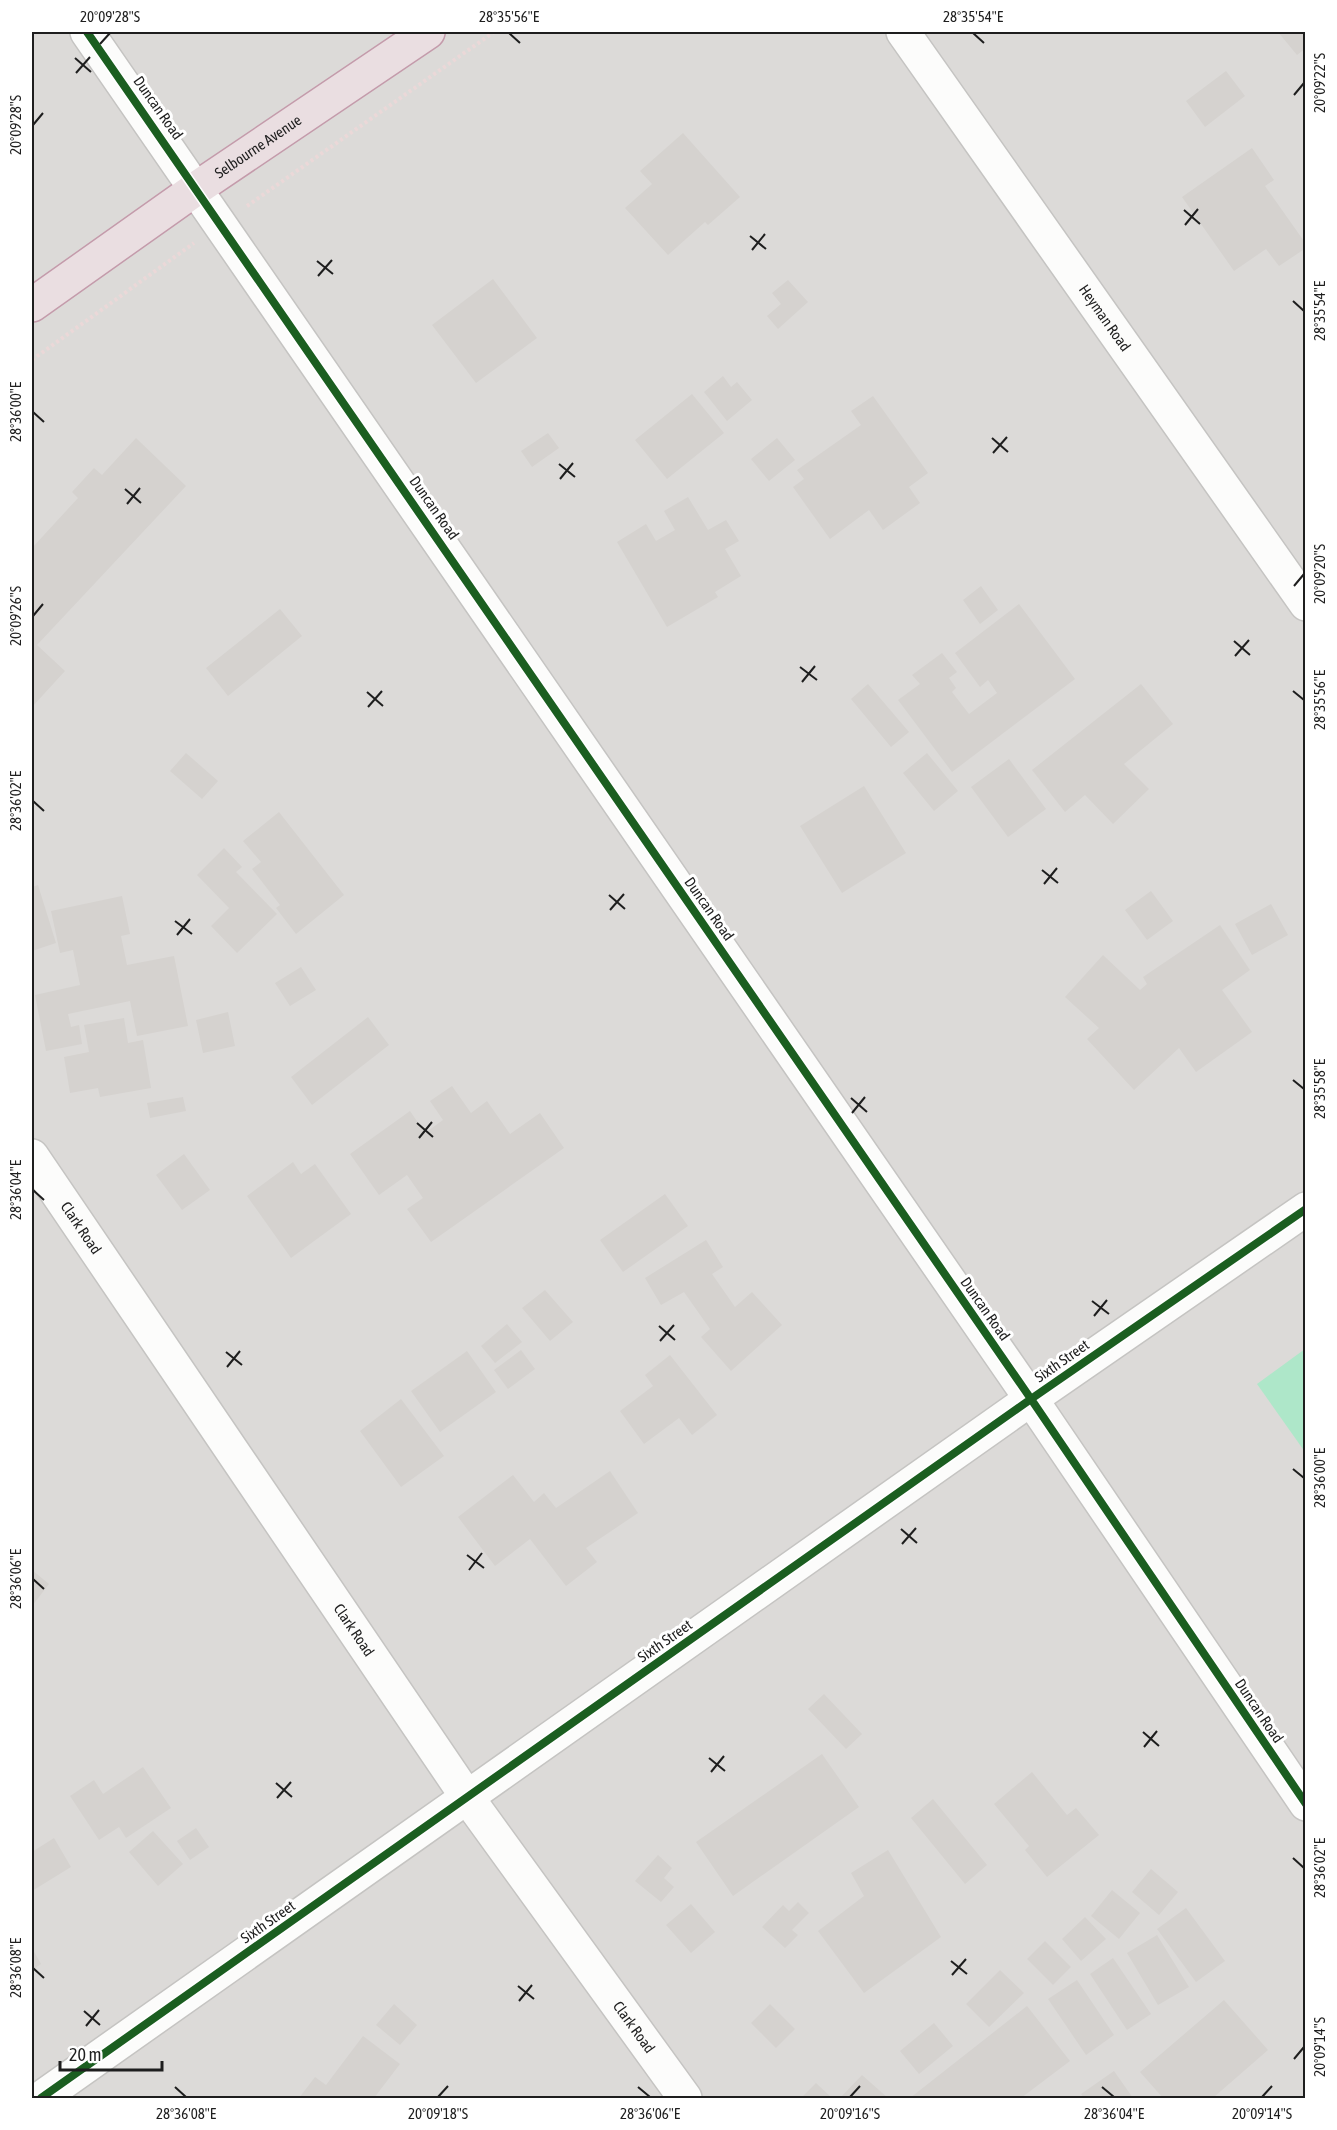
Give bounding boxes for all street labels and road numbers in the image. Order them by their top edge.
street label: Duncan Road [130,73,186,143]
street label: Selbourne Avenue [211,111,304,182]
street label: Heyman Road [1076,281,1134,354]
street label: Duncan Road [406,473,462,543]
street label: Duncan Road [681,874,737,944]
street label: Clark Road [58,1198,105,1257]
street label: Duncan Road [957,1274,1013,1344]
street label: Sixth Street [1031,1336,1092,1385]
street label: Clark Road [330,1600,378,1659]
street label: Sixth Street [634,1616,695,1665]
street label: Duncan Road [1232,1676,1287,1746]
street label: Sixth Street [237,1897,298,1946]
street label: Clark Road [610,1998,659,2056]

